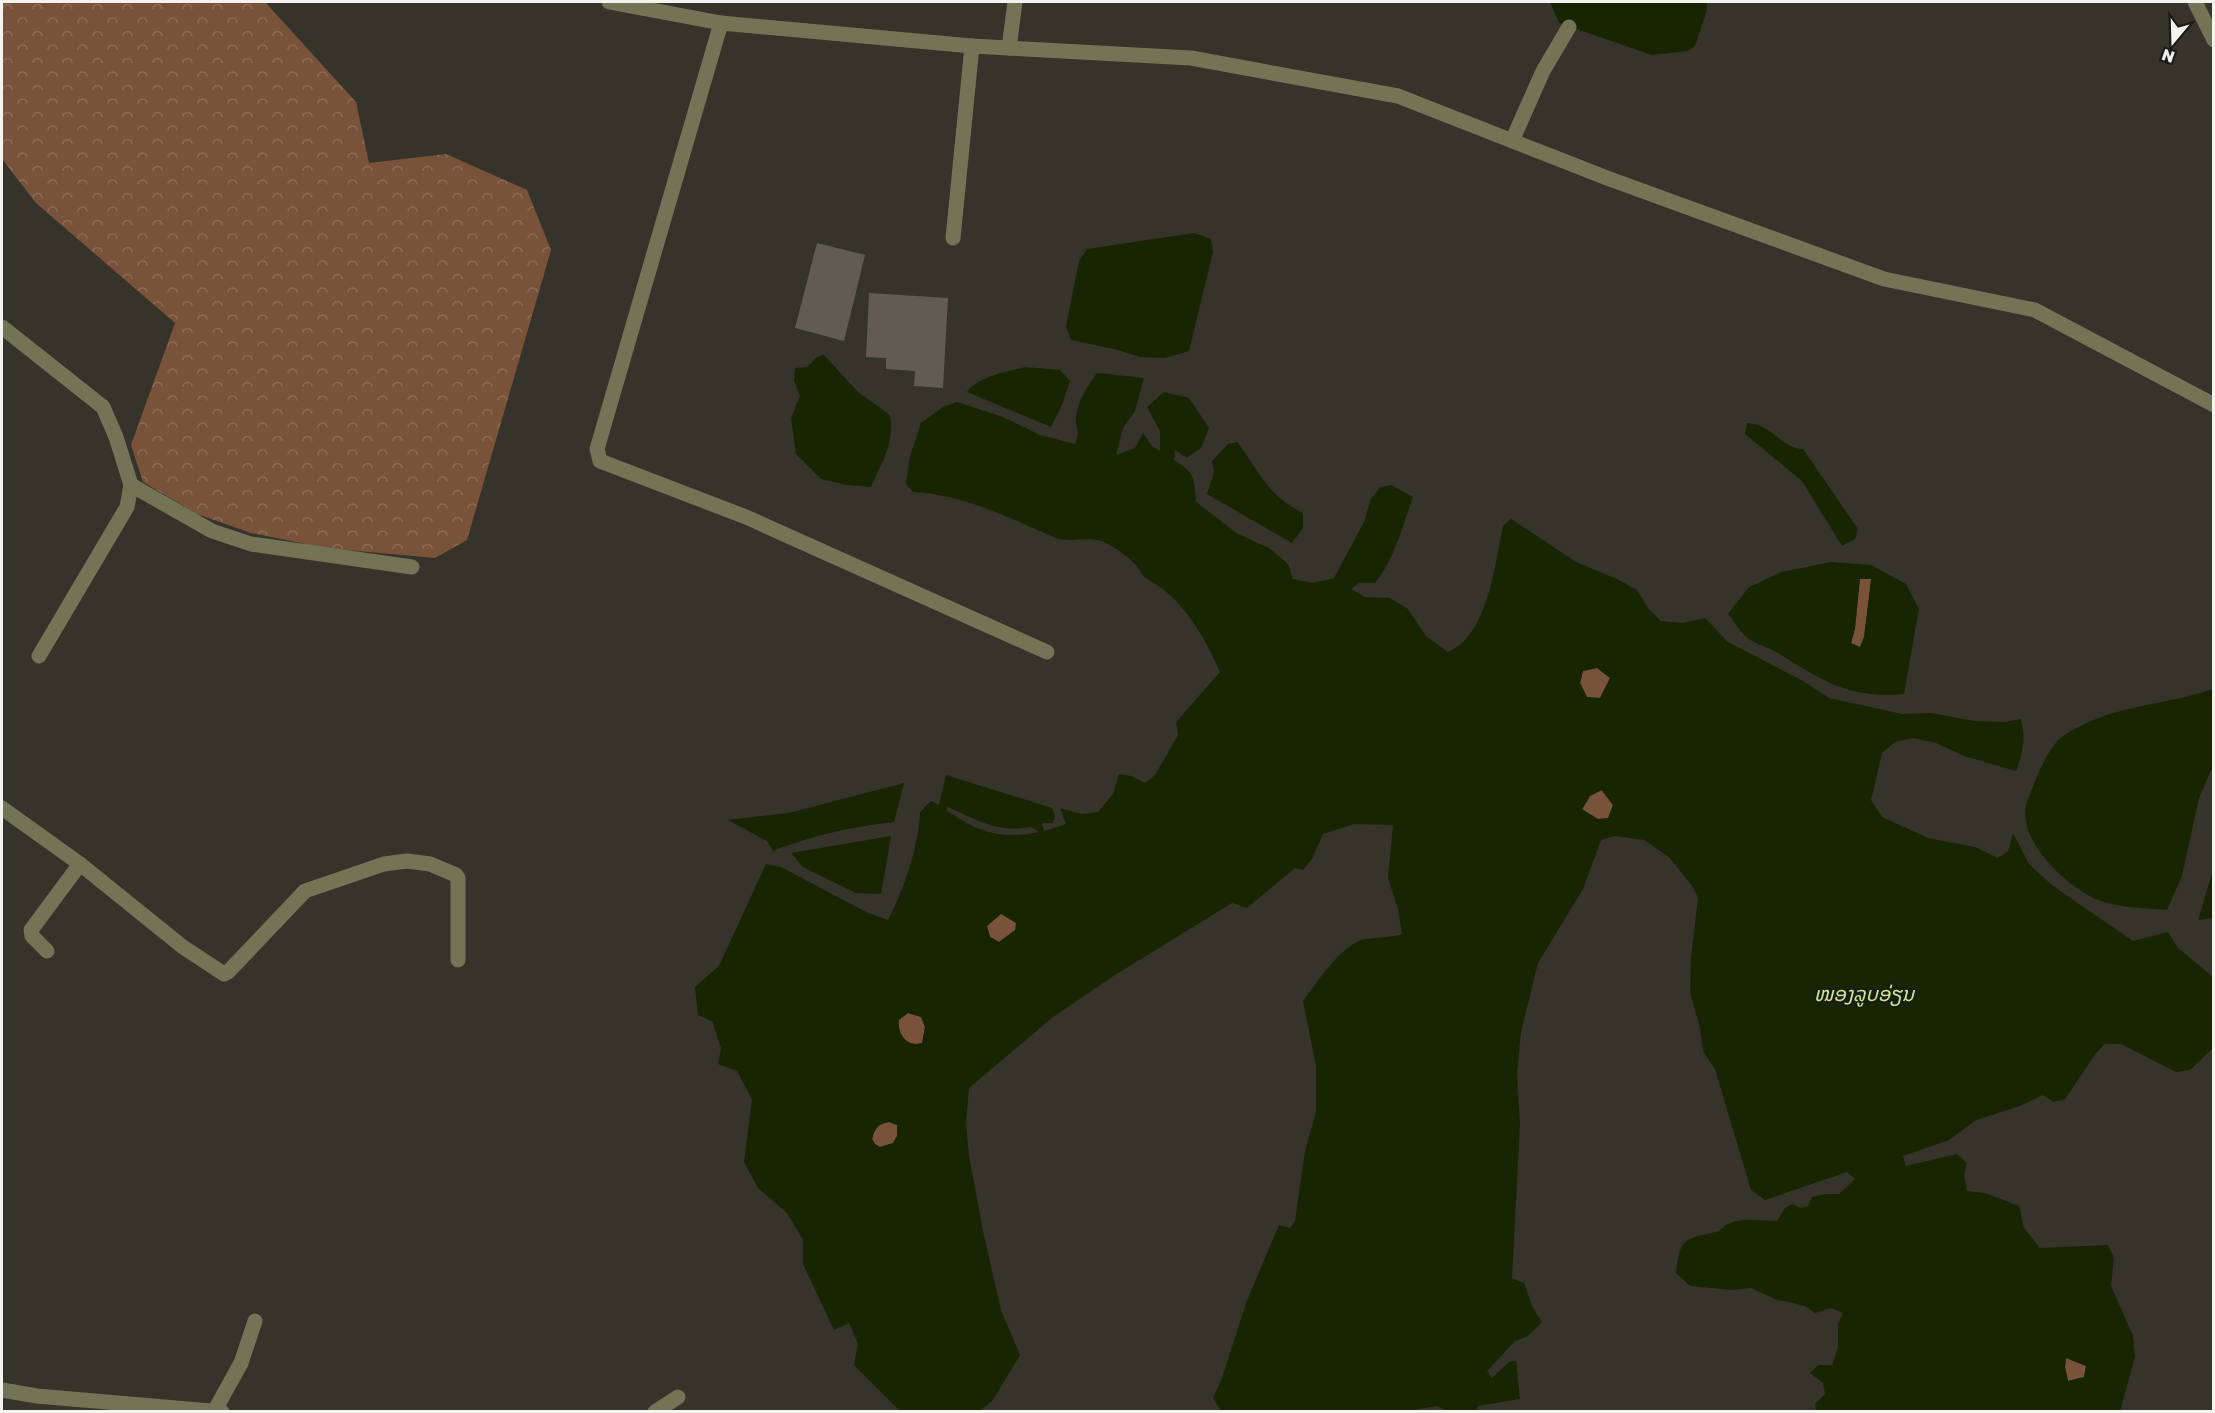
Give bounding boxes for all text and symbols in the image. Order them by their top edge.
north arrow [2143,12,2203,72]
text: N [2159,45,2177,68]
water label: ໜອງລູບອ່ຽນ [1814,981,1916,1007]

